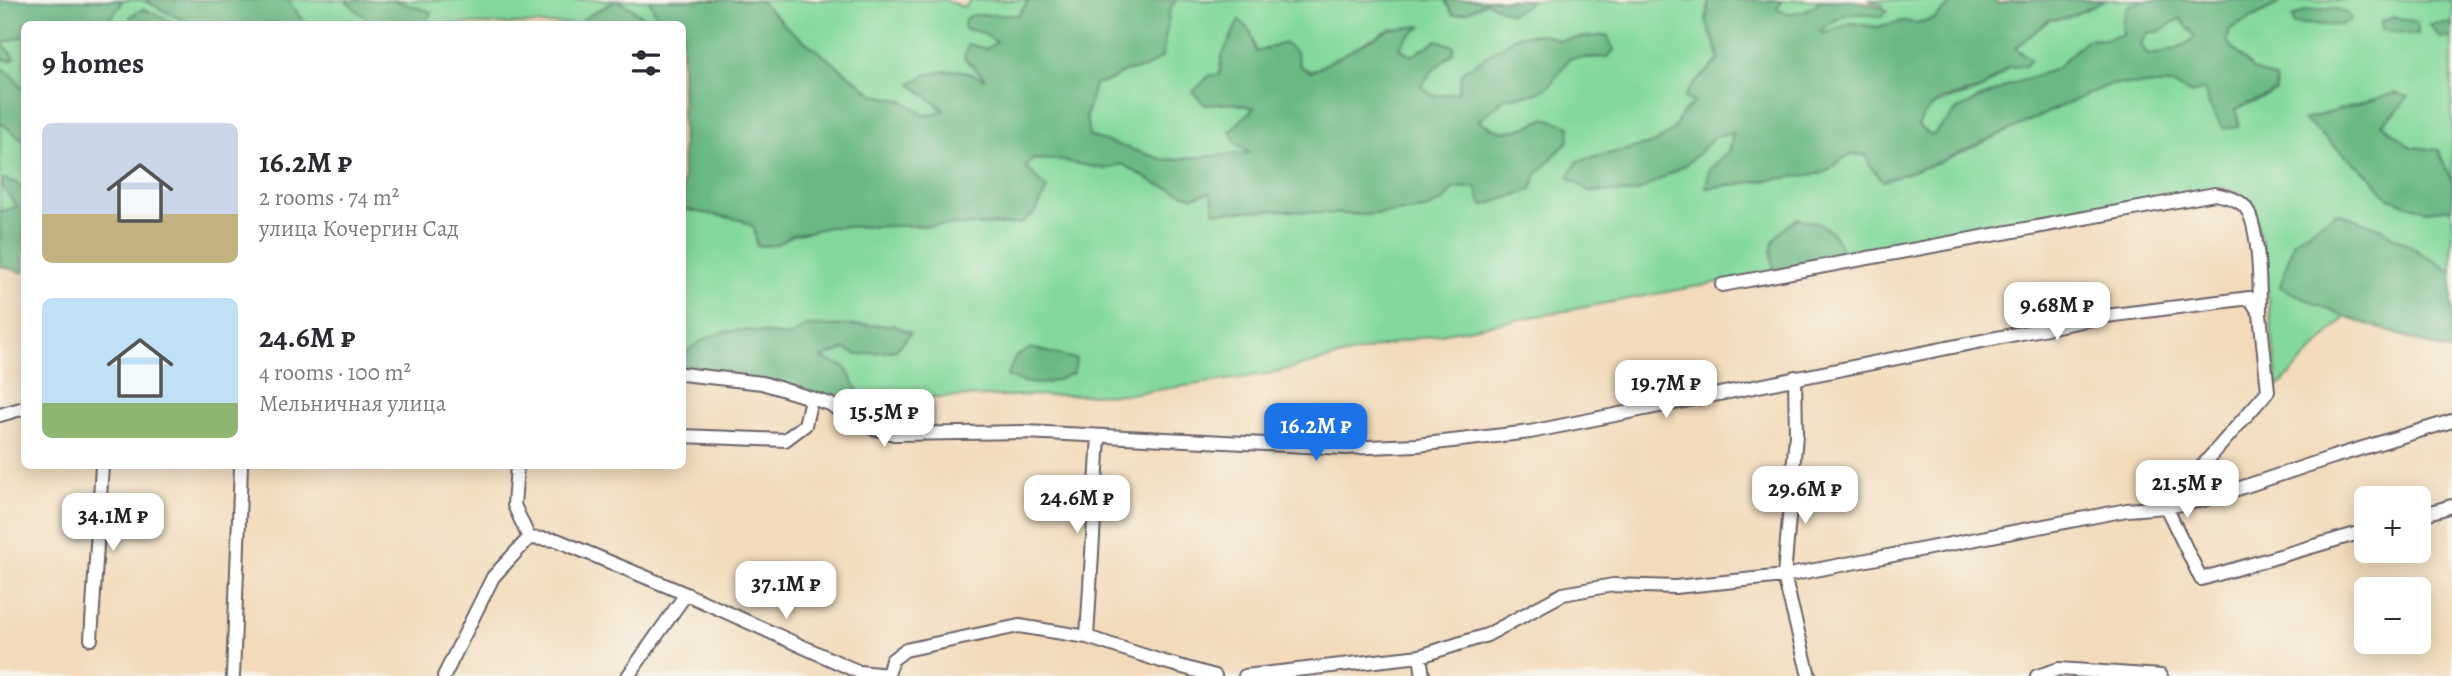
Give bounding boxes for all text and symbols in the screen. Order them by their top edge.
text: 9 homes [42,43,144,83]
icon: filters [627,44,665,82]
text: 16.2M ₽ [259,142,352,182]
icon: home [98,151,182,235]
text: 2 rooms · 74 m² [259,182,399,213]
text: улица Кочергин Сад [259,213,459,244]
pin: 9.68M ₽ [1992,282,2122,342]
text: 9.68M ₽ [2020,289,2094,320]
text: 24.6M ₽ [259,317,356,357]
icon: home [98,326,182,410]
text: 4 rooms · 100 m² [259,357,411,388]
pin: 19.7M ₽ [1601,360,1731,420]
text: 19.7M ₽ [1631,367,1701,398]
text: Мельничная улица [259,388,446,419]
pin: 15.5M ₽ [819,390,949,449]
text: 15.5M ₽ [849,396,919,427]
pin: 16.2M ₽ [1251,404,1381,463]
text: 16.2M ₽ [1280,410,1352,441]
pin: 21.5M ₽ [2122,461,2252,520]
pin: 29.6M ₽ [1740,466,1870,526]
text: 21.5M ₽ [2152,467,2222,498]
text: 29.6M ₽ [1768,473,1842,504]
pin: 24.6M ₽ [1012,476,1142,535]
text: 24.6M ₽ [1040,482,1114,513]
map controls [2354,486,2431,654]
button: + [2354,486,2431,563]
pin: 34.1M ₽ [48,494,178,553]
text: 34.1M ₽ [78,500,148,531]
pin: 37.1M ₽ [721,562,851,621]
text: 37.1M ₽ [751,568,821,599]
button: − [2354,577,2431,654]

